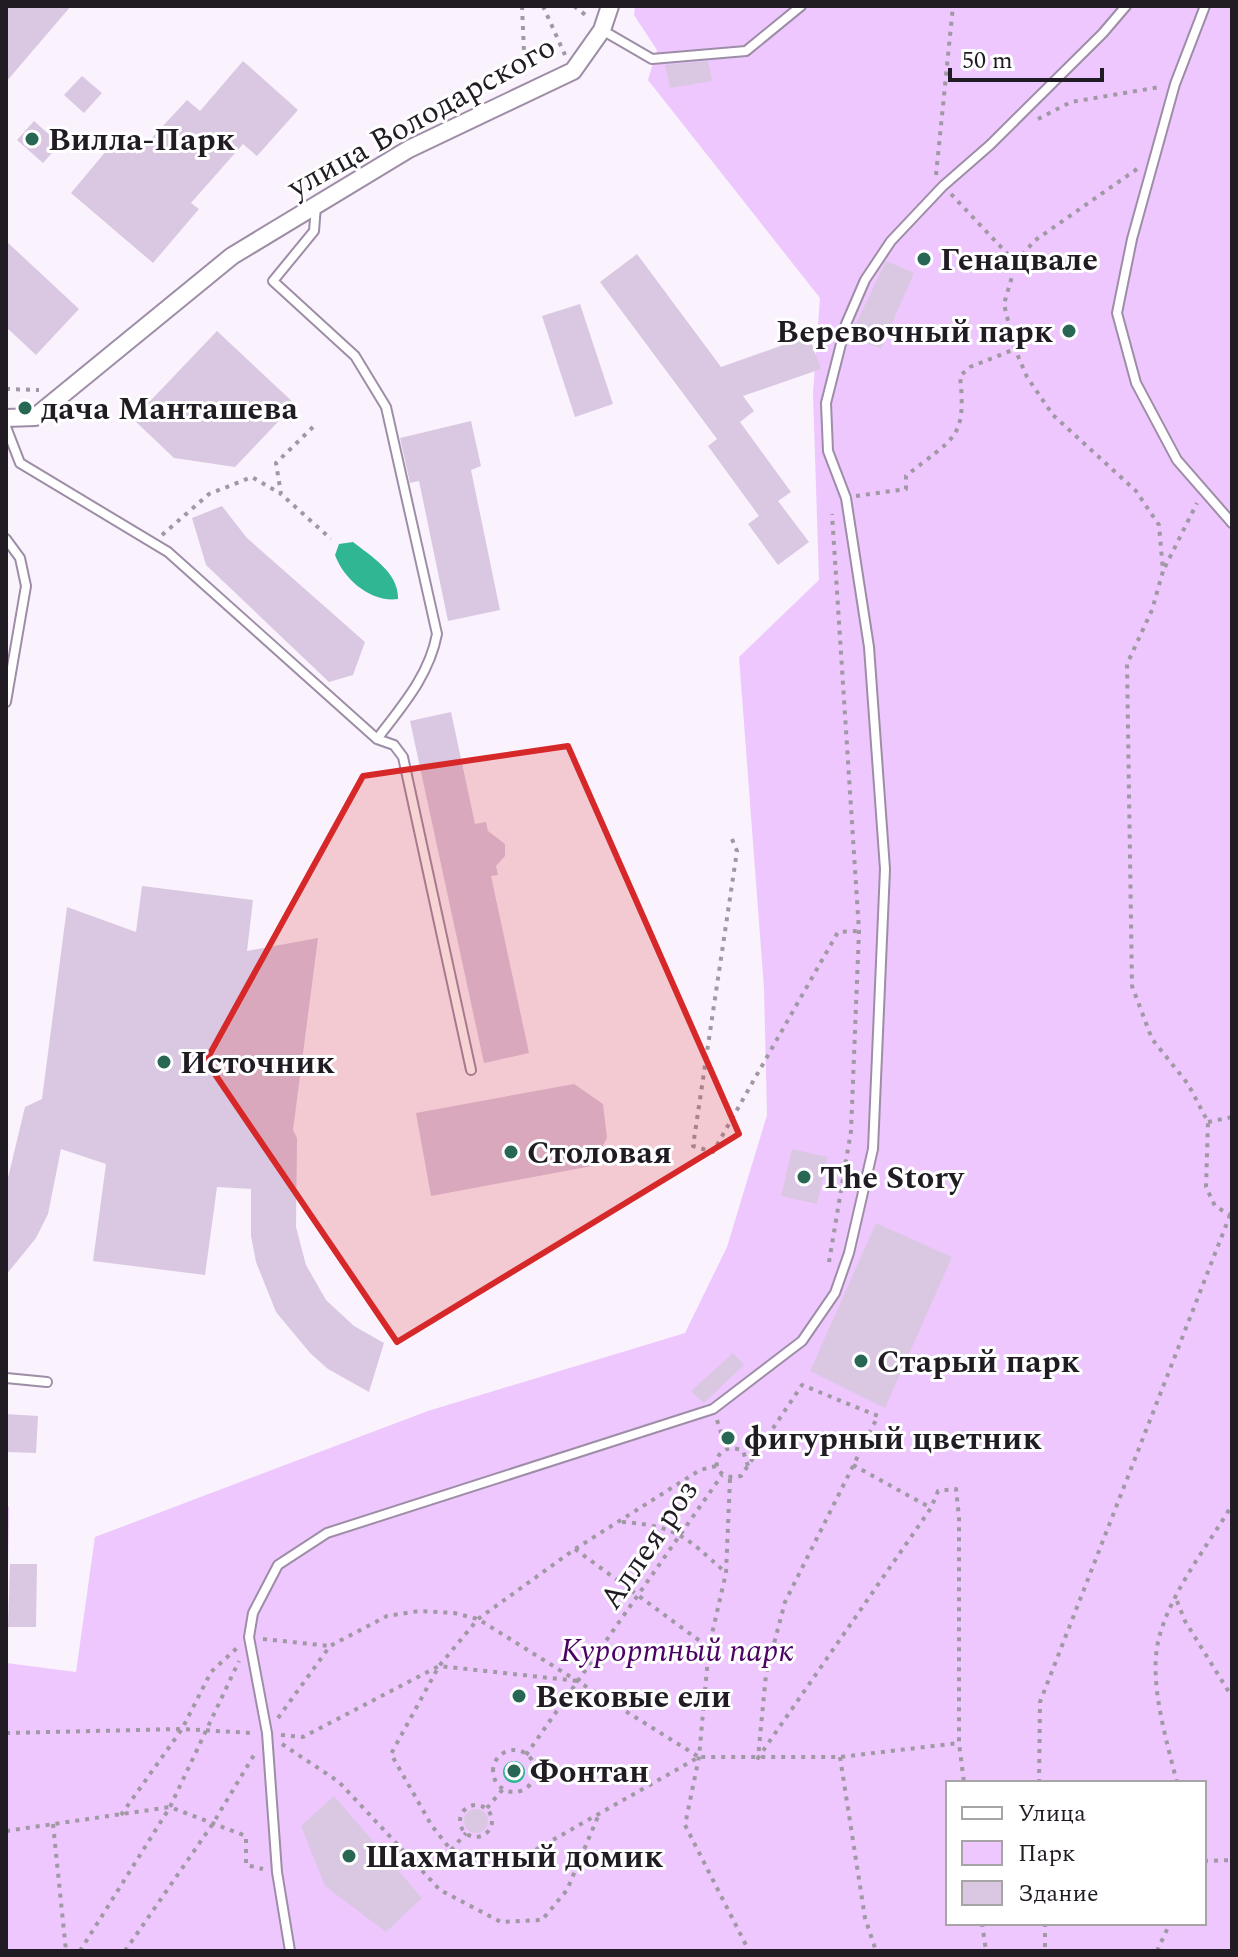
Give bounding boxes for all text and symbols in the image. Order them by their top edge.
street label: улица Володарского [278,23,565,212]
scale bar [950,32,1102,82]
text: 50 m [962,43,1013,79]
place label: Вилла-Парк [48,116,236,165]
marker: Вилла-Парк [23,130,41,148]
place label: Генацвале [940,236,1098,285]
marker: Генацвале [915,250,933,268]
place label: Веревочный парк [776,308,1054,357]
marker: Веревочный парк [1060,322,1078,340]
place label: дача Манташева [41,385,298,434]
marker: дача Манташева [16,399,34,417]
place label: Источник [180,1039,335,1088]
marker: Источник [155,1053,173,1071]
place label: Столовая [527,1129,672,1178]
marker: Столовая [502,1143,520,1161]
place label: The Story [820,1154,965,1203]
marker: The Story [795,1168,813,1186]
place label: Старый парк [877,1338,1080,1387]
marker: Старый парк [852,1352,870,1370]
place label: фигурный цветник [744,1415,1042,1464]
marker: фигурный цветник [719,1429,737,1447]
street label: Аллея роз [587,1470,711,1620]
park label: Курортный парк [560,1627,794,1676]
place label: Вековые ели [535,1673,731,1722]
marker: Вековые ели [510,1687,528,1705]
place label: Фонтан [530,1748,649,1797]
marker: Фонтан [505,1762,523,1780]
legend [946,1781,1206,1925]
text: Улица [1018,1796,1086,1832]
place label: Шахматный домик [365,1833,664,1882]
text: Парк [1018,1836,1075,1872]
marker: Шахматный домик [340,1847,358,1865]
text: Здание [1018,1876,1099,1912]

